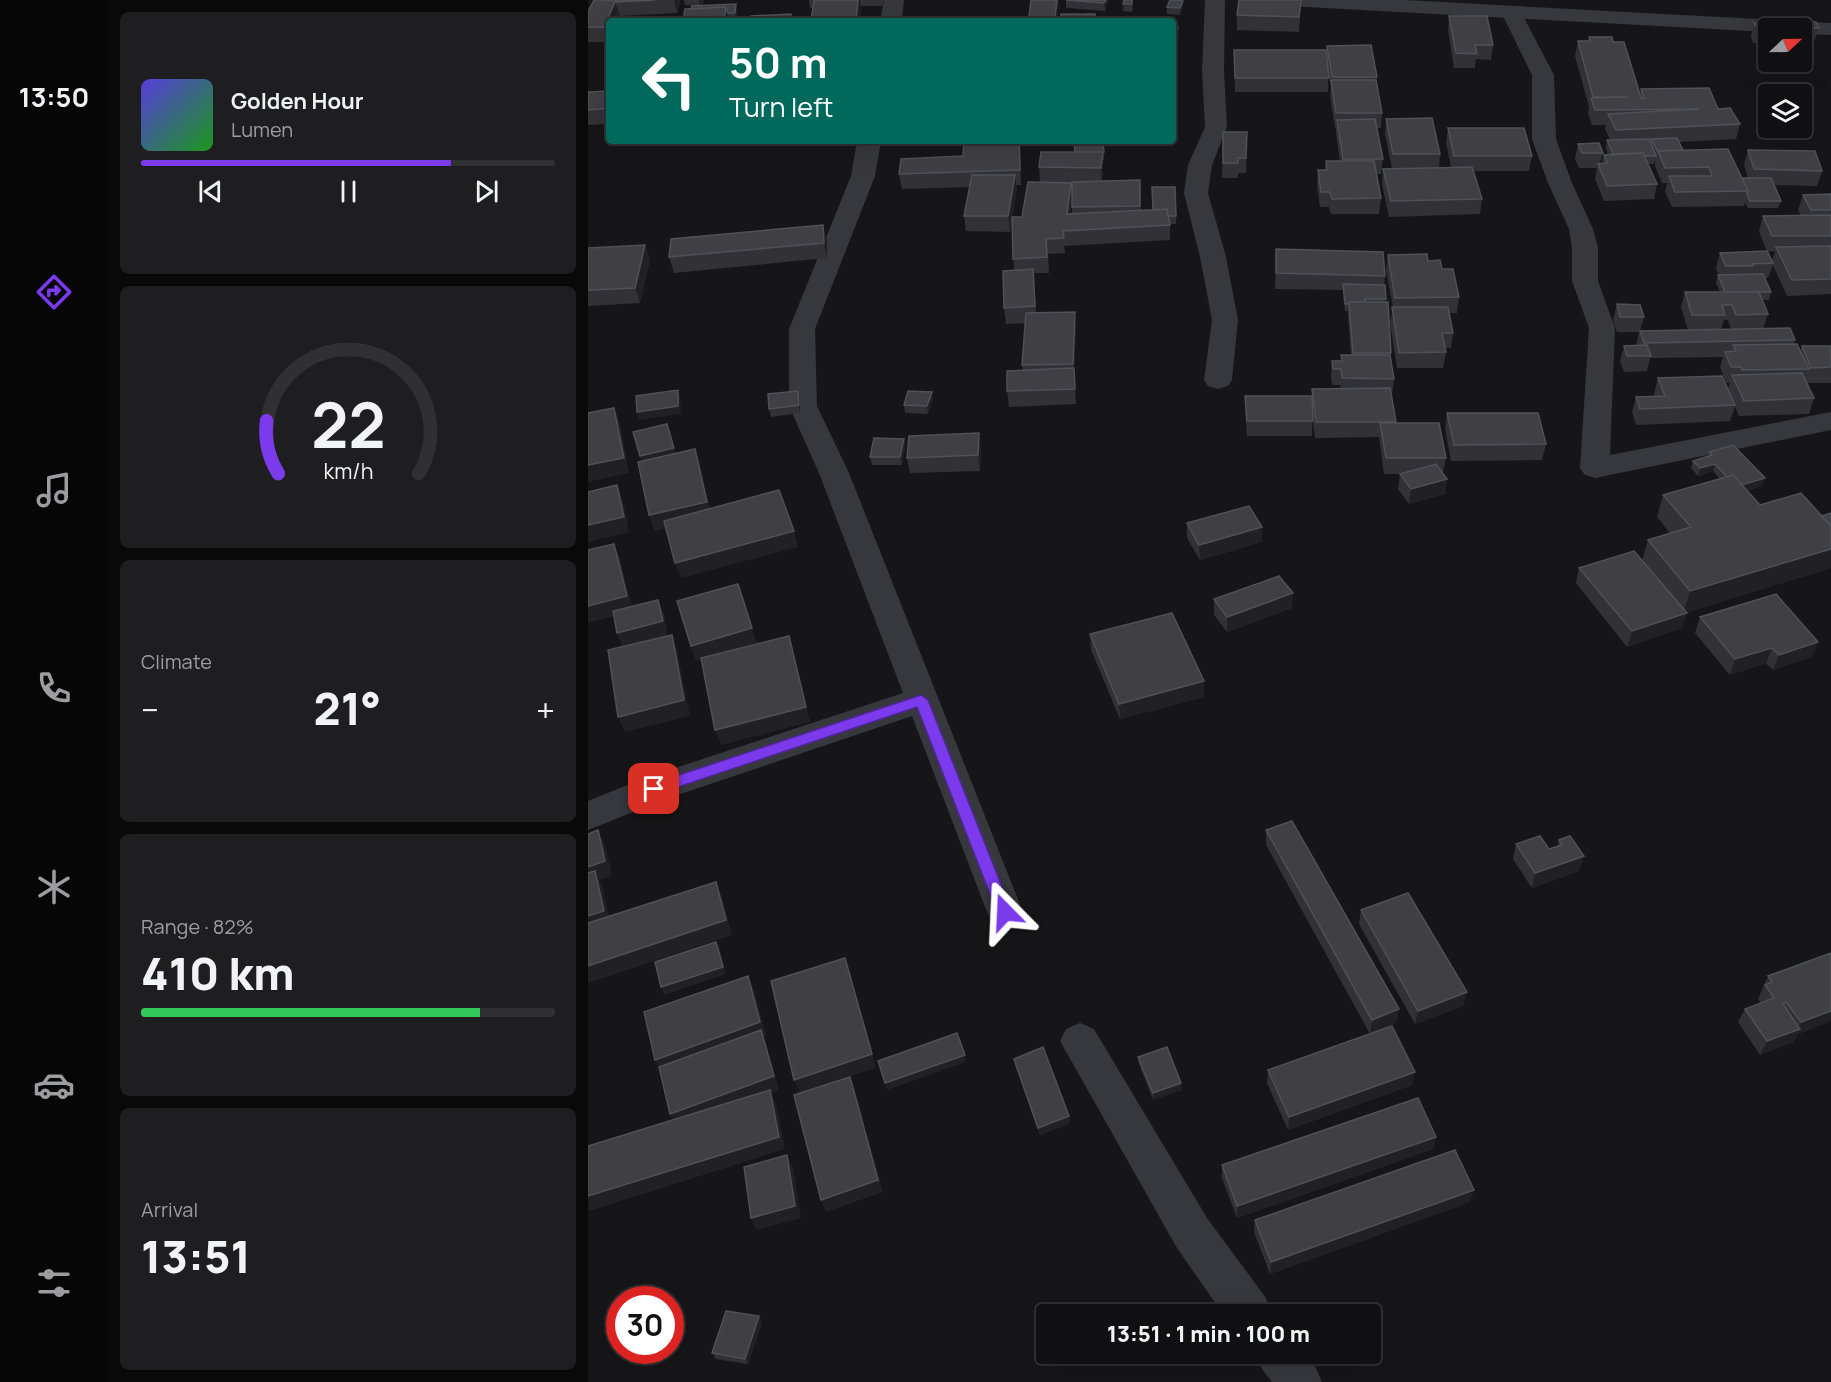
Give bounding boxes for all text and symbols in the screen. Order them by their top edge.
north arrow [1758,18,1812,72]
map controls [1758,18,1812,138]
text: 50 m [729,33,827,91]
icon: left [630,42,708,120]
text: 13:50 [19,78,89,115]
button: layers [1758,84,1812,138]
text: Golden Hour [231,86,364,116]
text: Turn left [729,88,833,125]
text: Lumen [231,116,293,143]
icon: previous [194,175,227,208]
icon: pause [332,175,365,208]
icon: next [470,175,503,208]
icon: directions [33,271,75,313]
text: 22 [311,381,385,467]
text: km/h [323,456,373,485]
icon: music [33,469,75,511]
text: Climate [141,648,212,675]
icon: phone [33,667,75,709]
text: 21° [313,677,381,739]
text: − [141,687,159,732]
text: + [536,687,555,732]
pin [628,763,679,814]
icon: arrive [637,772,670,805]
icon: climate [33,866,75,908]
position arrow [973,880,1037,944]
text: Range · 82% [141,913,254,940]
text: 410 km [141,942,295,1004]
icon: car [33,1064,75,1106]
text: Arrival [141,1196,198,1223]
text: 13:51 [141,1225,251,1287]
icon: filters [33,1262,75,1304]
speed limit sign: 30 [606,1286,684,1364]
text: 13:51 · 1 min · 100 m [1107,1319,1310,1349]

